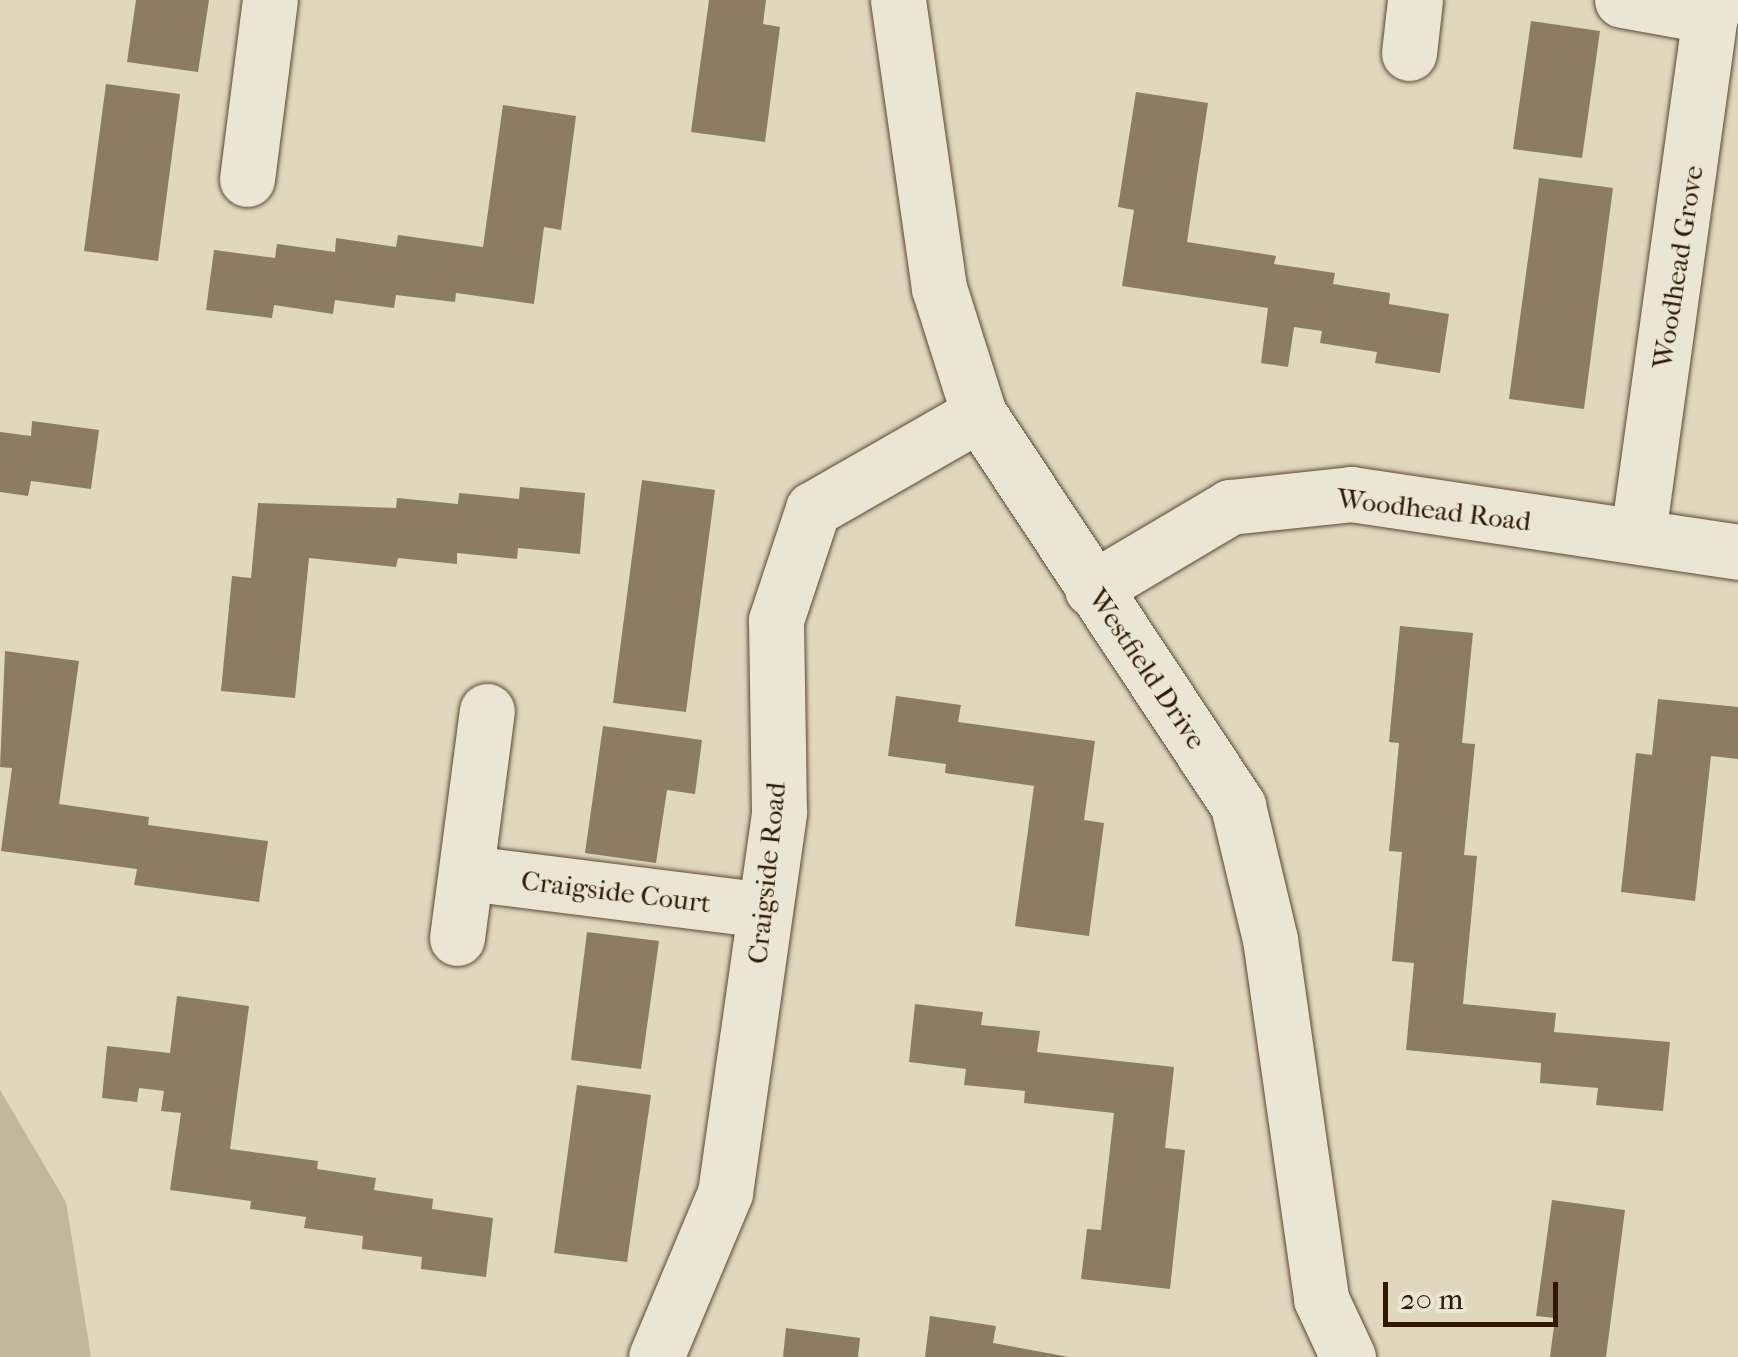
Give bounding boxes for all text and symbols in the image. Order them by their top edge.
street label: Woodhead Grove [1645,163,1711,371]
street label: Woodhead Road [1335,481,1533,539]
street label: Westfield Drive [1081,582,1213,756]
street label: Craigside Road [741,780,793,966]
street label: Craigside Court [519,864,713,920]
scale bar [1388,1262,1563,1324]
text: 20 m [1400,1282,1463,1317]

